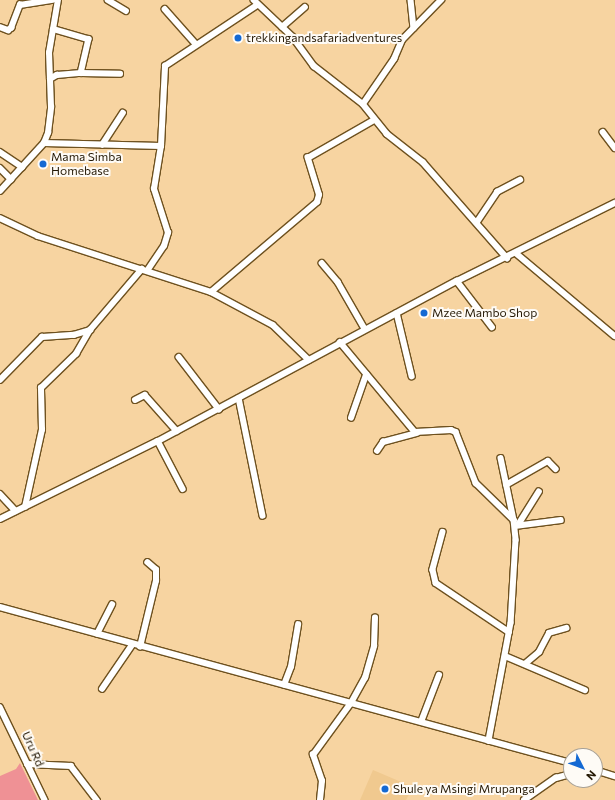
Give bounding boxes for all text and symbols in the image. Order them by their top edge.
place label: trekkingandsafariadventures [246,31,402,45]
marker: trekkingandsafariadventures [233,33,243,43]
place label: Mama Simba Homebase [51,150,122,178]
marker: Mama Simba Homebase [38,159,48,169]
place label: Mzee Mambo Shop [432,306,537,320]
marker: Mzee Mambo Shop [419,308,429,318]
street label: Uru Rd [19,729,47,769]
north arrow [563,748,603,788]
text: N [584,768,599,783]
place label: Shule ya Msingi Mrupanga [393,782,535,796]
marker: Shule ya Msingi Mrupanga [380,784,390,794]

